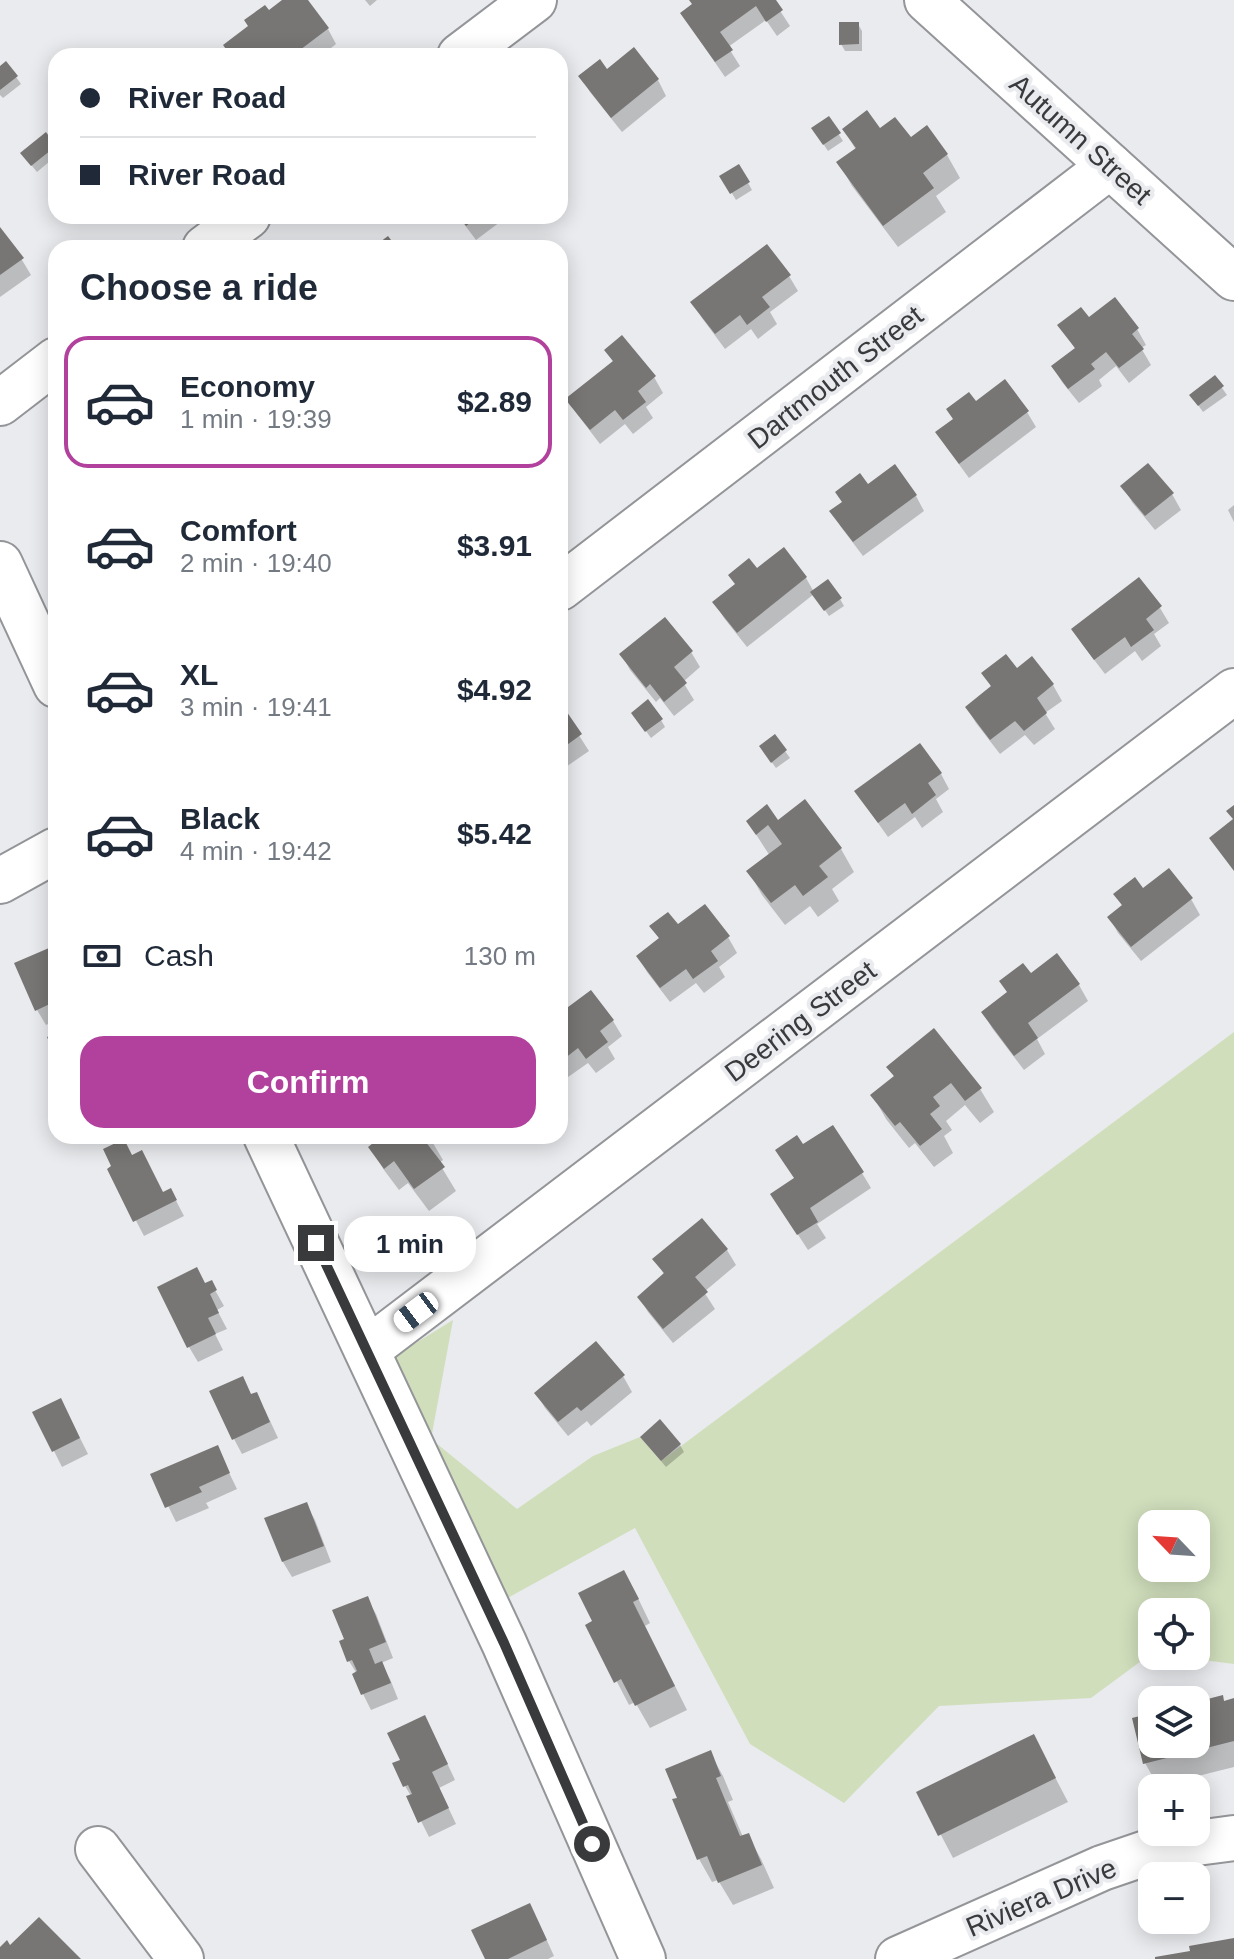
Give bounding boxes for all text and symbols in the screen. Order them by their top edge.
street label: Autumn Street [1004,68,1158,211]
text: River Road [128,81,286,114]
text: River Road [128,158,286,191]
text: Choose a ride [80,267,318,308]
street label: Dartmouth Street [742,299,929,455]
icon: car [84,366,156,438]
text: Economy [180,370,315,403]
text: $2.89 [457,385,532,418]
text: 1 min · 19:39 [180,404,332,434]
icon: car [84,510,156,582]
text: Comfort [180,514,297,547]
text: $3.91 [457,529,532,562]
text: 2 min · 19:40 [180,548,332,578]
icon: car [84,654,156,726]
text: XL [180,658,218,691]
text: $4.92 [457,673,532,706]
text: 3 min · 19:41 [180,692,332,722]
icon: car [84,798,156,870]
text: Black [180,802,260,835]
text: $5.42 [457,817,532,850]
text: 4 min · 19:42 [180,836,332,866]
icon: cash [80,934,124,978]
text: Cash [144,939,214,972]
text: 130 m [464,941,536,971]
street label: Deering Street [719,955,882,1088]
button: Confirm [80,1036,536,1128]
callout: 1 min [344,1215,476,1271]
route end [298,1225,334,1261]
text: 1 min [376,1229,444,1259]
car [390,1288,442,1336]
north arrow [1138,1510,1210,1582]
map controls [1138,1510,1210,1934]
button: locate [1138,1598,1210,1670]
button: layers [1138,1686,1210,1758]
button: + [1138,1774,1210,1846]
route start [574,1826,610,1862]
street label: Riviera Drive [961,1852,1121,1943]
button: − [1138,1862,1210,1934]

